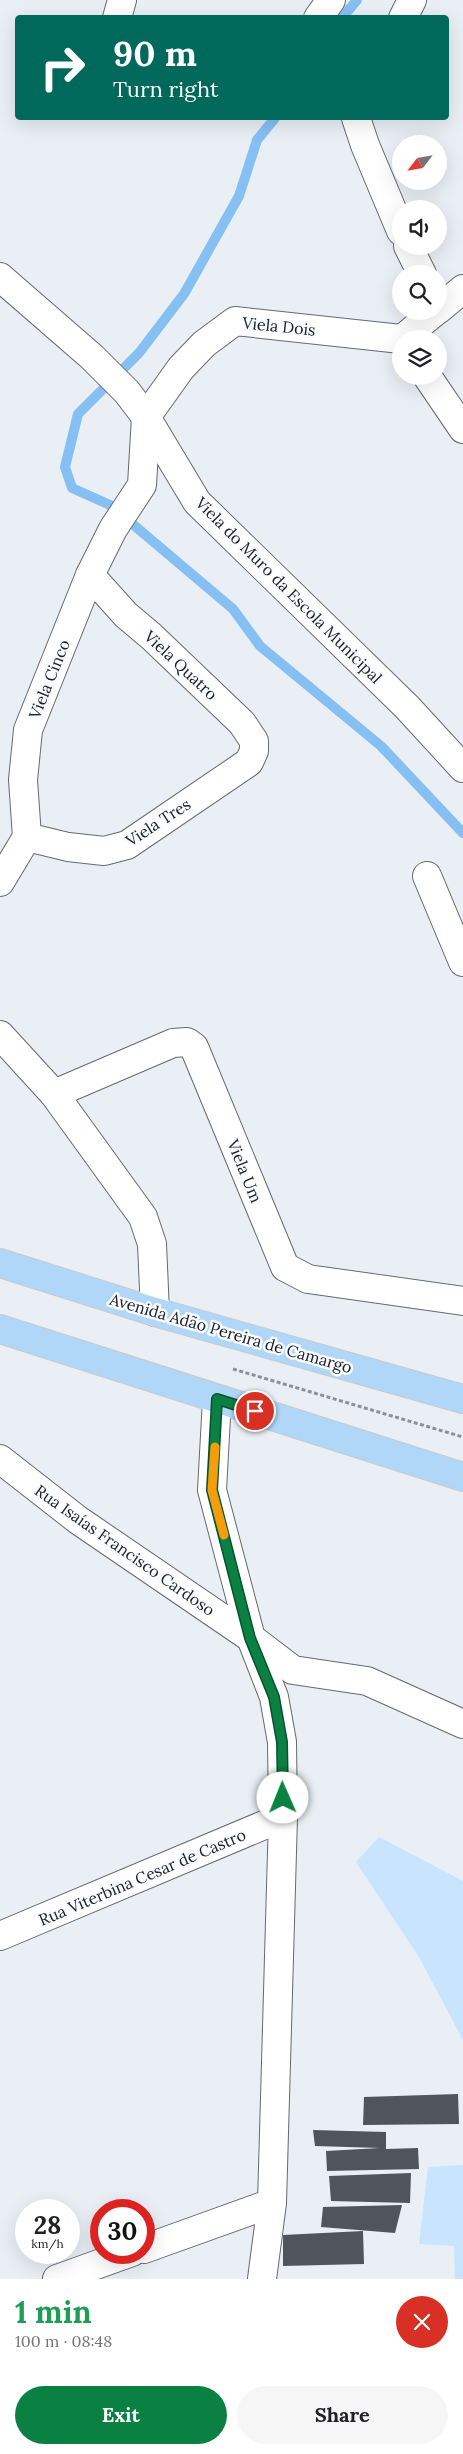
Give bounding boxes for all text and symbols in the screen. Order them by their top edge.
text: 90 m [113,31,197,76]
icon: right [30,35,95,100]
text: Turn right [113,75,218,103]
north arrow [392,135,448,190]
map controls [392,135,447,385]
button: sound [392,200,447,255]
button: search [392,265,447,320]
street label: Viela Dois [240,312,317,340]
button: layers [392,330,447,385]
street label: Viela do Muro da Escola Municipal [191,492,386,687]
street label: Viela Quatro [139,625,222,704]
street label: Viela Cinco [24,637,74,722]
street label: Viela Tres [121,794,194,851]
street label: Viela Um [223,1135,267,1206]
street label: Avenida Adão Pereira de Camargo [107,1289,354,1377]
pin [234,1390,276,1432]
icon: arrive [241,1397,269,1425]
street label: Rua Isaías Francisco Cardoso [31,1480,219,1620]
position arrow [256,1771,308,1823]
street label: Rua Viterbina Cesar de Castro [35,1824,249,1930]
speed limit sign: 30 [90,2199,155,2264]
text: 28 [34,2209,61,2241]
text: km/h [31,2236,64,2251]
text: 1 min [15,2293,92,2331]
button: close [396,2296,448,2348]
text: 100 m · 08:48 [15,2331,112,2351]
button: Exit [15,2386,227,2444]
button: Share [237,2386,448,2444]

